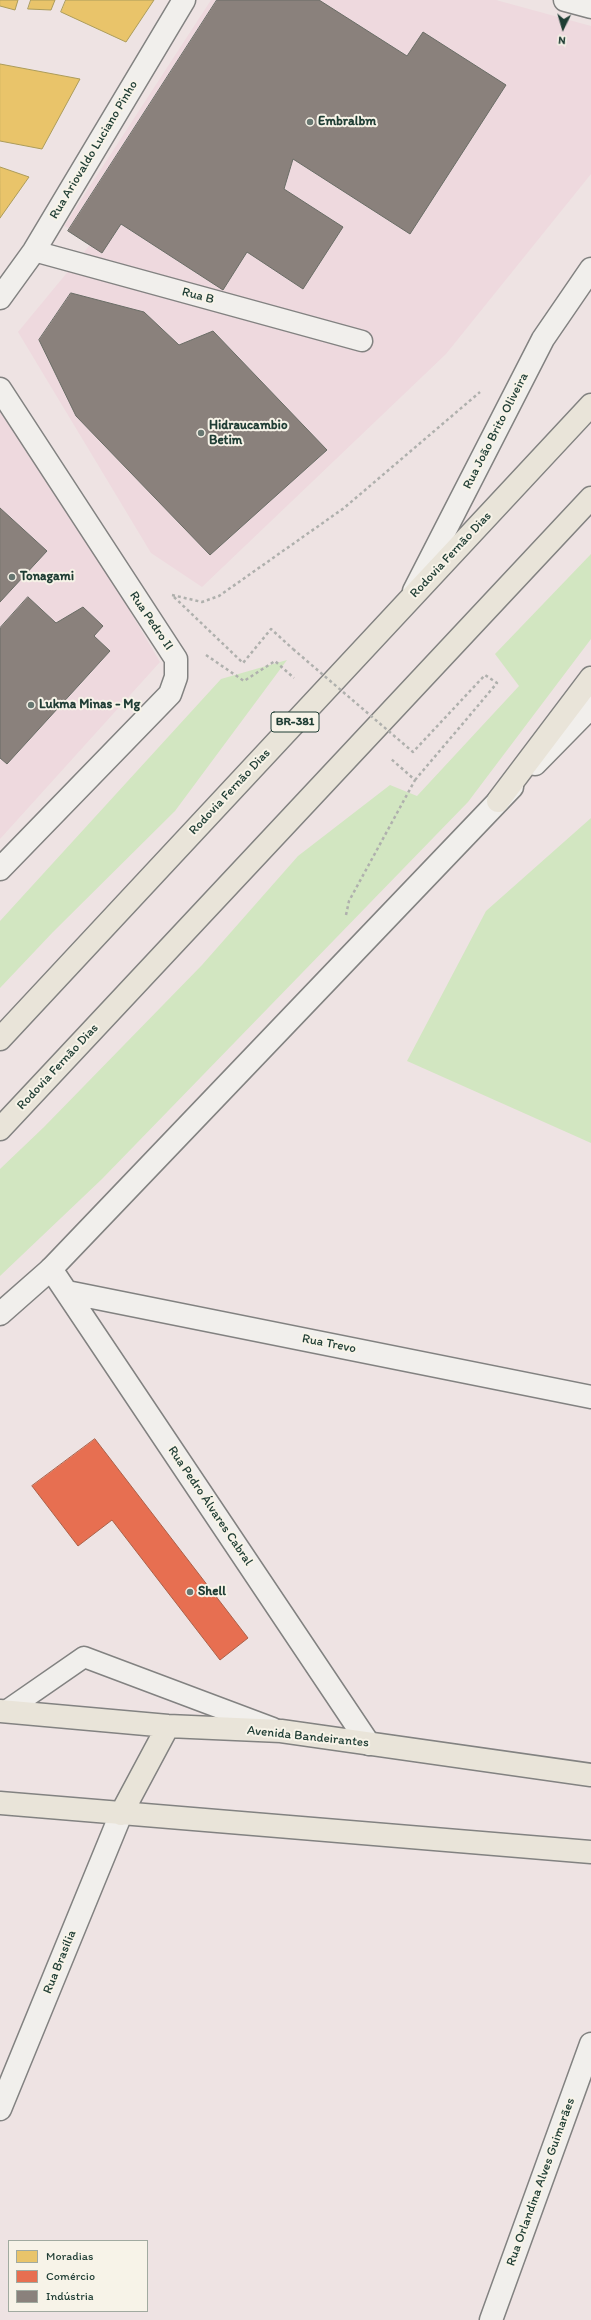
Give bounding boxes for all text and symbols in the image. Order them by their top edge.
north arrow [543,8,583,48]
text: N [558,34,566,47]
street label: Rua Ariovaldo Luciano Pinho [46,78,142,222]
place label: Embralbm [318,114,376,130]
marker: Embralbm [305,117,315,127]
street label: Rua B [180,284,216,308]
street label: Rua João Brito Oliveira [460,370,532,492]
place label: Hidraucambio Betim [209,418,288,449]
marker: Hidraucambio Betim [196,428,206,438]
street label: Rodovia Fernão Dias [407,509,495,601]
place label: Tonagami [20,569,74,585]
marker: Tonagami [7,572,17,582]
street label: Rua Pedro II [126,589,176,653]
place label: Lukma Minas - Mg [39,697,140,713]
marker: Lukma Minas - Mg [26,700,36,710]
road number: BR-381 [271,712,319,732]
street label: Rodovia Fernão Dias [186,746,274,838]
street label: Rodovia Fernão Dias [14,1021,102,1113]
street label: Rua Trevo [301,1331,357,1357]
street label: Rua Pedro Álvares Cabral [164,1443,256,1569]
place label: Shell [198,1584,226,1600]
marker: Shell [185,1587,195,1597]
street label: Avenida Bandeirantes [246,1723,370,1751]
street label: Rua Brasília [40,1928,80,1996]
street label: Rua Orlandina Alves Guimarães [503,2096,579,2268]
legend [8,2240,148,2312]
text: Moradias [46,2249,93,2263]
text: Comércio [46,2269,95,2283]
text: Indústria [46,2289,94,2303]

